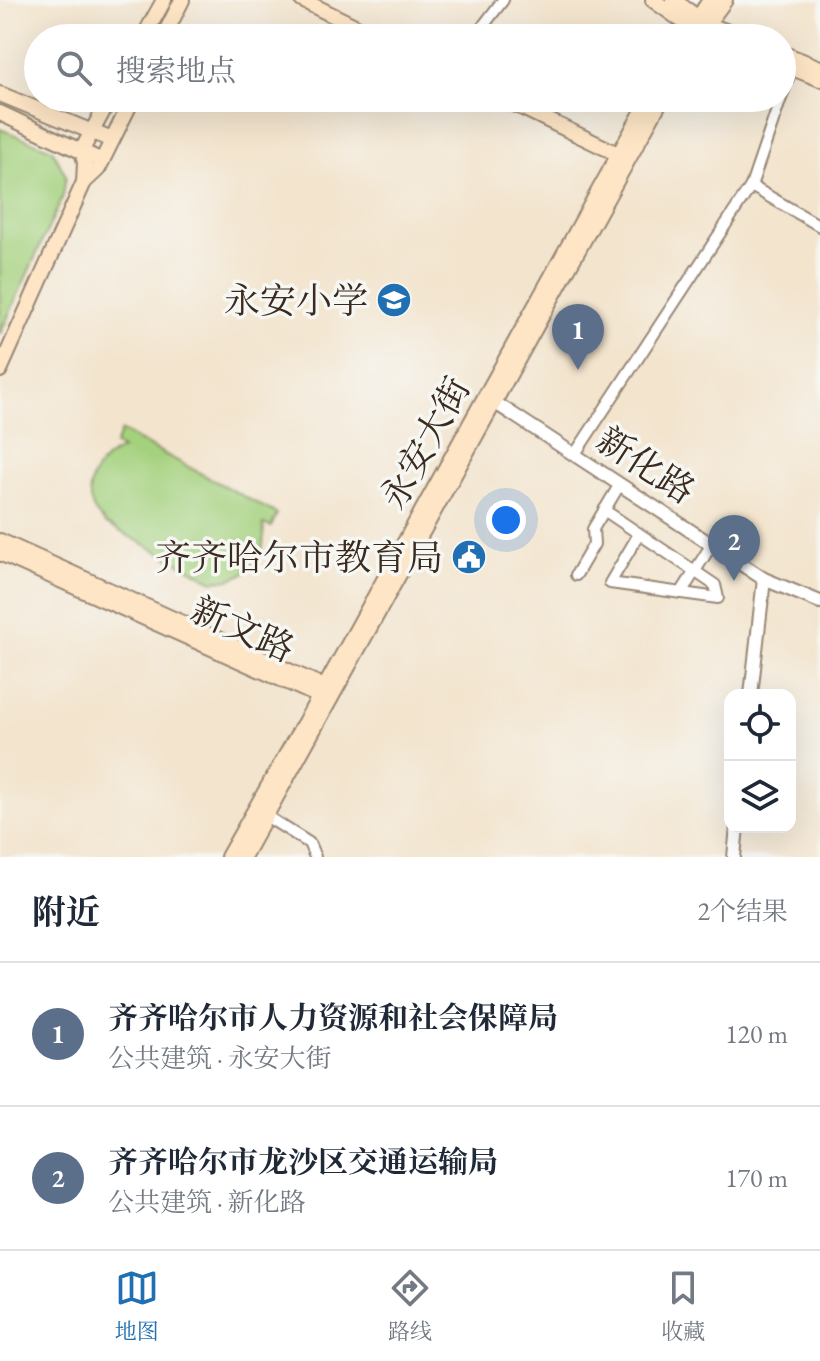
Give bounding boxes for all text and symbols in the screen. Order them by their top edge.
search box [24,24,796,112]
icon: search [52,46,96,90]
text: 搜索地点 [116,51,236,90]
place label: 永安小学 [224,277,368,324]
school or university icon: 永安小学 [375,281,413,319]
pin: 1 [552,304,604,370]
street label: 永安大街 [370,369,480,517]
street label: 新化路 [588,416,704,514]
your location [486,500,526,540]
pin: 2 [708,515,760,581]
place label: 齐齐哈尔市教育局 [155,534,443,581]
public building icon: 齐齐哈尔市教育局 [450,538,488,576]
street label: 新文路 [184,586,302,672]
map controls [724,689,796,833]
button: locate [724,689,796,761]
button: layers [724,761,796,833]
text: 附近 [32,890,100,934]
text: 2个结果 [698,894,788,928]
text: 齐齐哈尔市人力资源和社会保障局 [108,998,558,1037]
text: 1 [51,1017,65,1051]
text: 120 m [725,1017,788,1051]
text: 公共建筑 · 永安大街 [108,1041,332,1075]
text: 齐齐哈尔市龙沙区交通运输局 [108,1142,498,1181]
text: 2 [51,1161,65,1195]
text: 170 m [725,1161,788,1195]
text: 公共建筑 · 新化路 [108,1185,306,1219]
tab: 地图 [115,1266,159,1346]
tab: 路线 [388,1266,432,1346]
tab: 收藏 [661,1266,705,1346]

